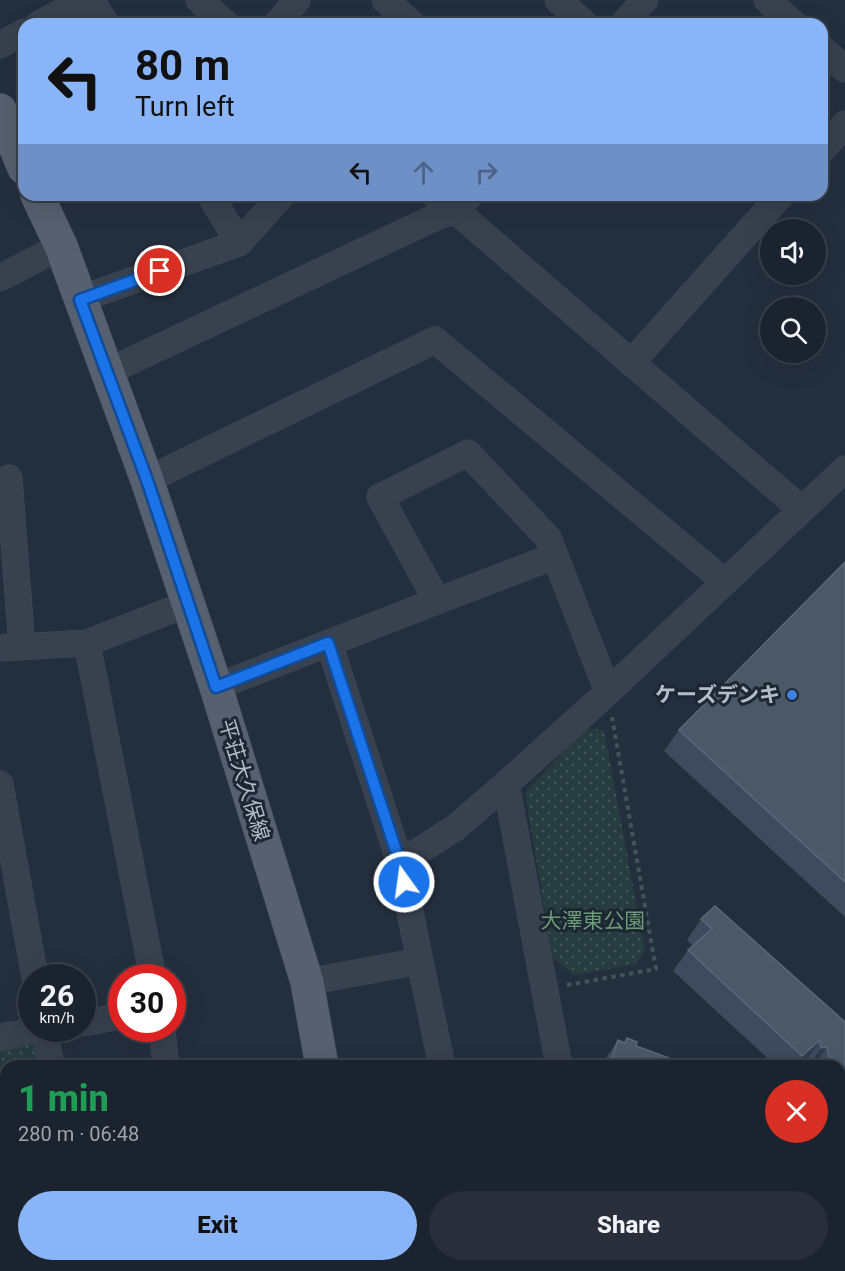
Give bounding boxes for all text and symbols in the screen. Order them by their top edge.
text: 80 m [135,41,230,90]
icon: left [36,42,114,120]
text: Turn left [135,91,235,123]
icon: left [344,156,377,189]
icon: ahead [407,156,440,189]
icon: right [470,156,503,189]
map controls [760,219,826,363]
button: sound [760,219,826,285]
pin [134,245,185,296]
icon: arrive [143,254,176,287]
button: search [760,297,826,363]
place label: ケーズデンキ [655,683,780,707]
marker: ケーズデンキ [785,688,799,702]
street label: 平荘大久保線 [214,716,274,844]
position arrow [372,850,436,914]
park label: 大澤東公園 [541,909,646,933]
speed limit sign: 30 [108,964,186,1042]
text: 26 [40,978,74,1013]
text: km/h [39,1009,75,1027]
text: 1 min [18,1078,109,1120]
button: close [765,1080,828,1143]
text: 280 m · 06:48 [18,1122,139,1146]
button: Exit [18,1191,417,1260]
button: Share [429,1191,828,1260]

